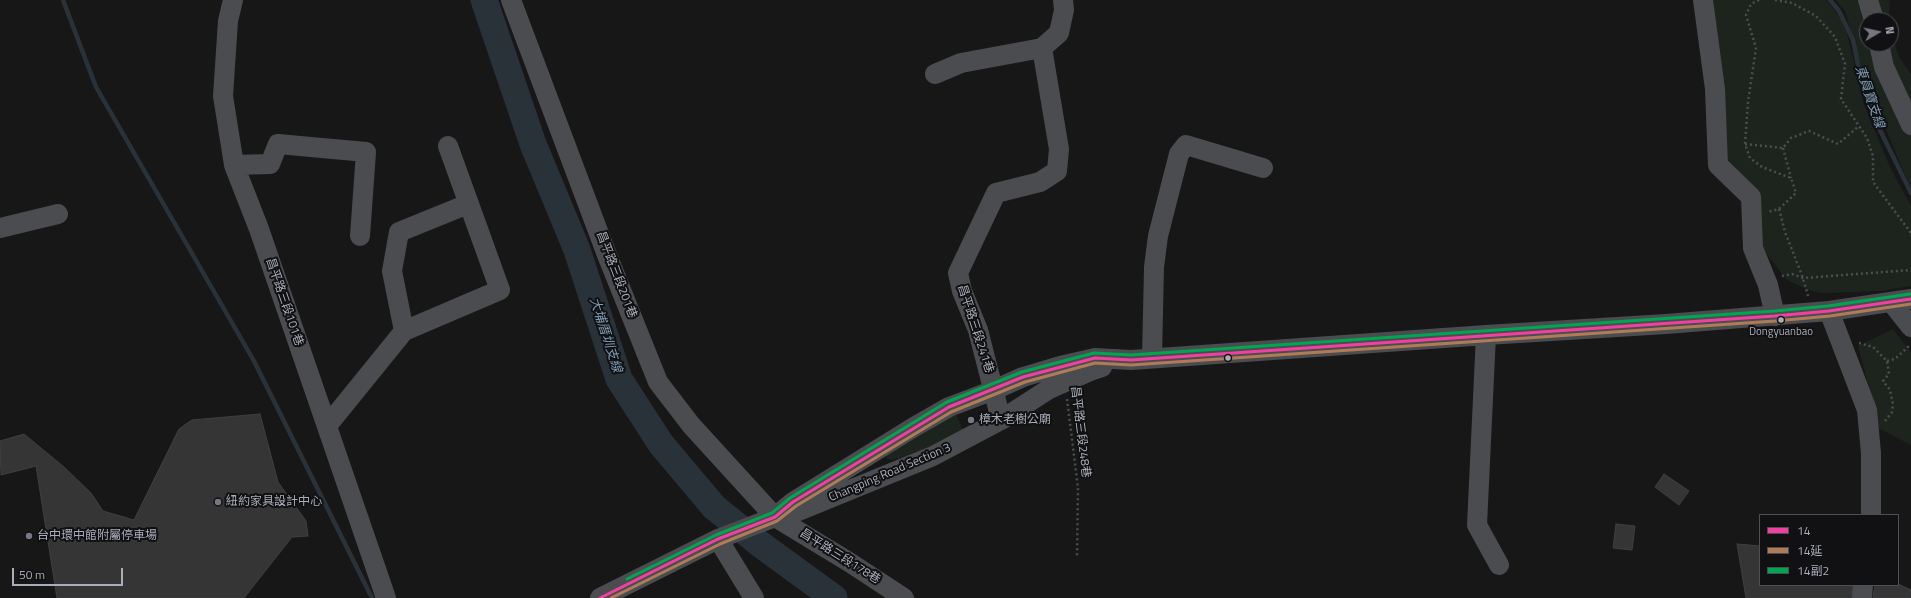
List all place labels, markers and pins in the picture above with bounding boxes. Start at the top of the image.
marker: Dongyuanbao [1776,315,1786,325]
place label: Dongyuanbao [1749,325,1813,339]
unlabelled marker [1223,353,1233,363]
place label: 樟木老樹公廟 [979,413,1051,427]
marker: 樟木老樹公廟 [966,415,976,425]
place label: 紐約家具設計中心 [226,495,322,509]
marker: 紐約家具設計中心 [213,497,223,507]
place label: 台中環中館附屬停車場 [37,529,157,543]
marker: 台中環中館附屬停車場 [24,531,34,541]

